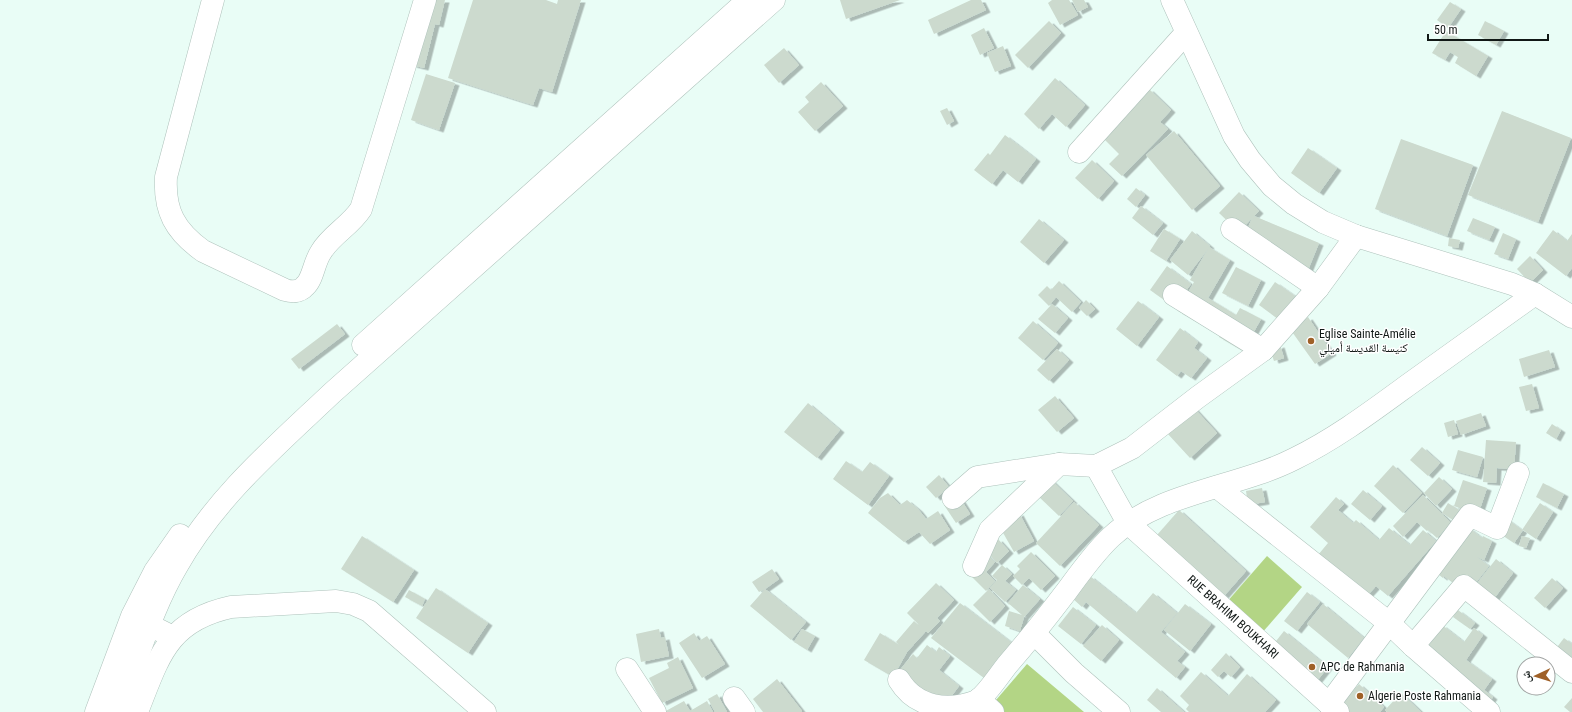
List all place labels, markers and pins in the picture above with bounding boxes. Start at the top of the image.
place label: Eglise Sainte-Amélie كنيسة القديسة أميلي [1319,327,1416,358]
marker: Eglise Sainte-Amélie كنيسة القديسة أميلي [1306,336,1316,346]
place label: APC de Rahmania [1320,660,1405,674]
marker: APC de Rahmania [1307,662,1317,672]
place label: Algerie Poste Rahmania [1368,689,1481,703]
marker: Algerie Poste Rahmania [1355,691,1365,701]

